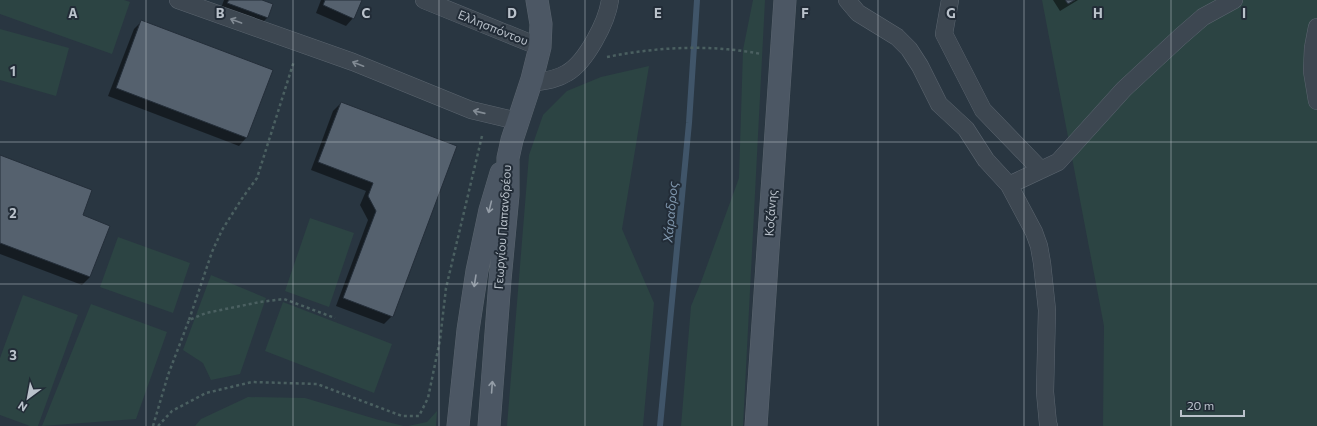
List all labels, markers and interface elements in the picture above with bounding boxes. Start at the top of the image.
text: A [68,5,78,21]
text: B [216,5,225,21]
text: C [362,5,371,21]
text: D [507,5,517,21]
text: E [654,5,662,21]
text: F [801,5,809,21]
text: G [946,5,956,21]
text: H [1093,5,1103,21]
text: I [1242,5,1246,21]
street label: Ελλησπόντου [456,7,531,48]
one-way arrow [230,16,242,24]
one-way arrow [353,60,365,68]
text: 1 [10,63,16,79]
one-way arrow [473,108,486,116]
street label: Γεωργίου Παπανδρέου [491,164,513,290]
water label: Χάραδρος [659,180,681,244]
street label: Κοζάνης [761,189,779,237]
one-way arrow [486,201,494,214]
text: 2 [9,205,17,221]
one-way arrow [471,274,479,287]
text: 3 [9,347,17,363]
north arrow [8,378,48,418]
one-way arrow [489,381,496,394]
scale bar [1181,392,1244,418]
text: 20 m [1187,398,1214,412]
text: N [15,399,29,415]

